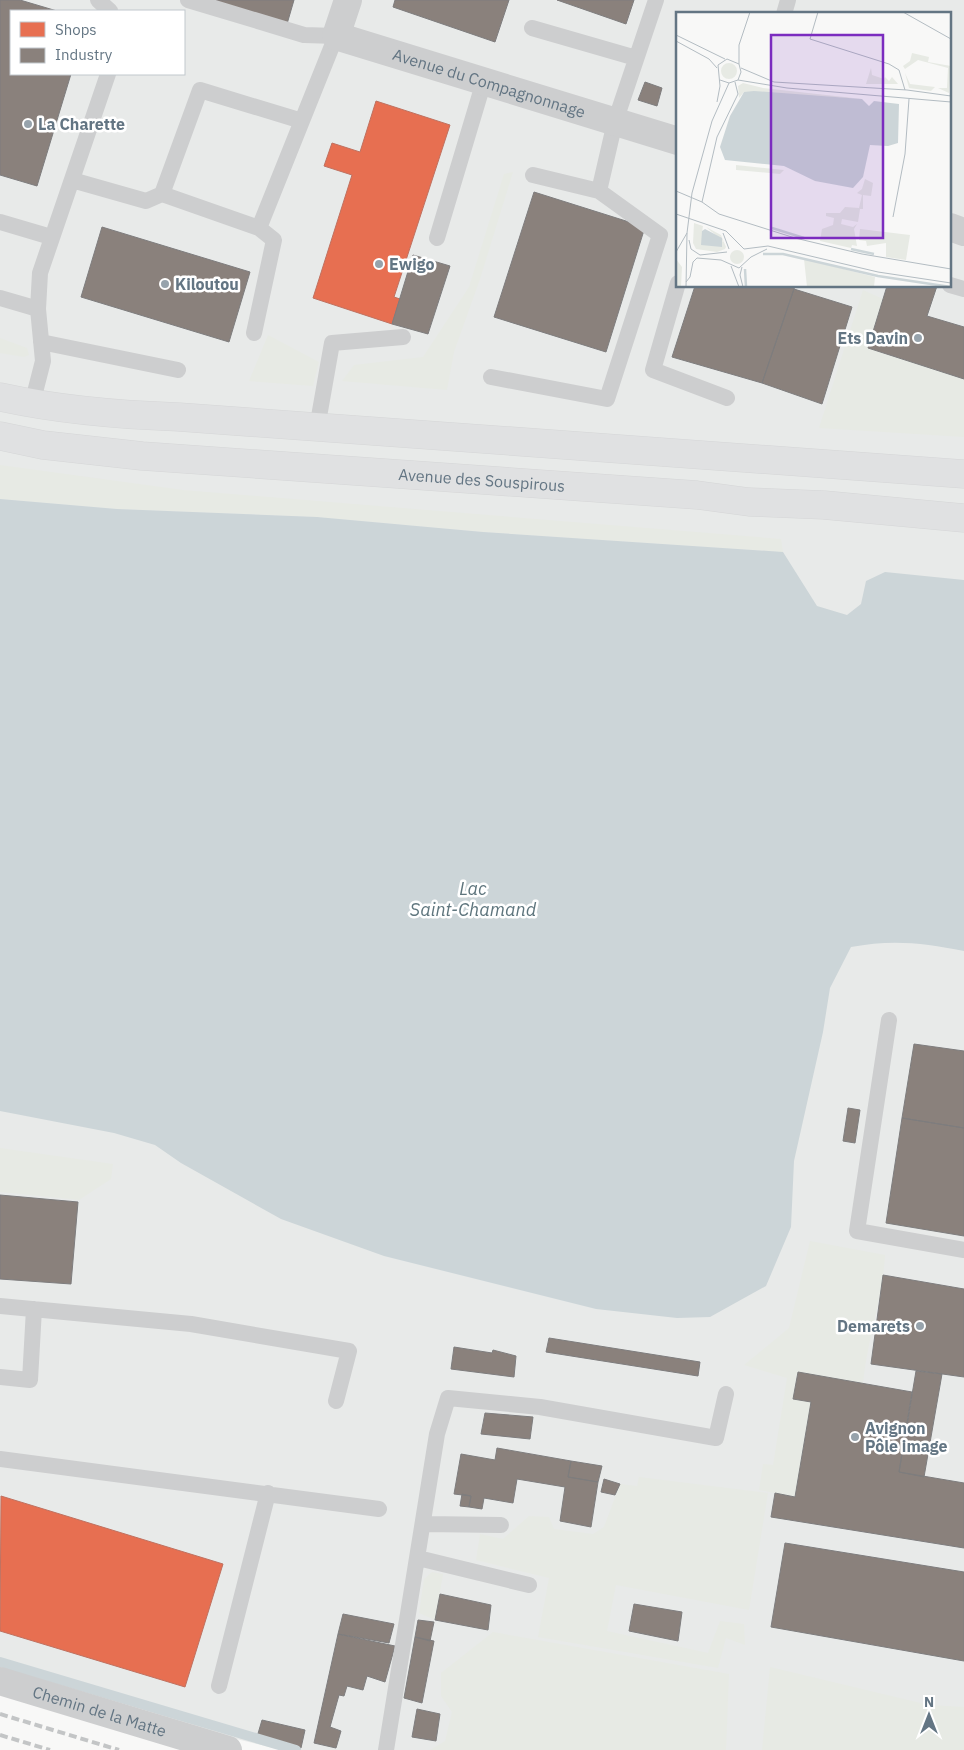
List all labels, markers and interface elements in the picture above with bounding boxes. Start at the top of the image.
legend [10,10,185,75]
inset map [676,12,952,288]
text: Shops [55,20,97,39]
street label: Avenue du Compagnonnage [390,44,588,122]
text: Industry [55,45,113,64]
place label: La Charette [38,114,125,134]
marker: La Charette [22,118,34,130]
place label: Ewigo [389,254,435,274]
marker: Ewigo [373,258,385,270]
place label: Kiloutou [175,274,239,294]
marker: Kiloutou [159,278,171,290]
place label: Ets Davin [838,328,908,348]
marker: Ets Davin [912,332,924,344]
street label: Avenue des Souspirous [398,464,566,496]
water label: Lac Saint-Chamand [410,877,537,921]
place label: Demarets [837,1316,910,1336]
marker: Demarets [914,1320,926,1332]
place label: Avignon Pôle image [865,1418,948,1456]
marker: Avignon Pôle image [849,1431,861,1443]
street label: Chemin de la Matte [30,1681,169,1741]
north arrow [904,1690,954,1740]
text: N [924,1693,934,1711]

